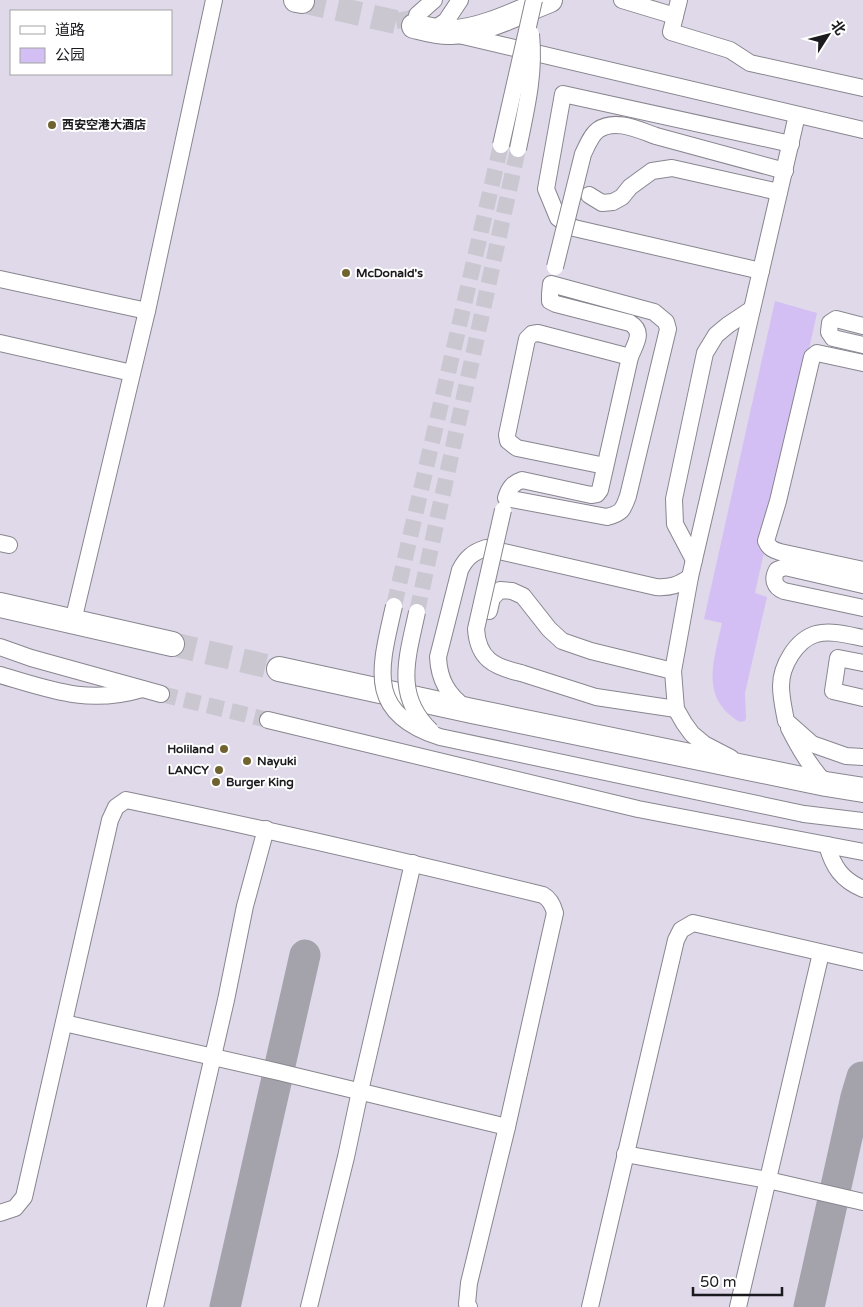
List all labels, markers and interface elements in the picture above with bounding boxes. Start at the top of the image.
legend [10,10,172,75]
north arrow [803,10,853,60]
text: 北 [827,17,849,38]
text: 道路 [55,21,85,39]
text: 公园 [55,46,85,64]
place label: 西安空港大酒店 [62,118,146,132]
marker: 西安空港大酒店 [46,119,58,131]
place label: McDonald's [356,266,423,280]
marker: McDonald's [340,267,352,279]
place label: Holiland [167,742,214,756]
marker: Holiland [218,743,230,755]
place label: Nayuki [257,754,297,769]
marker: Nayuki [241,755,253,767]
place label: LANCY [168,763,209,777]
marker: LANCY [213,764,225,776]
place label: Burger King [226,775,294,790]
marker: Burger King [210,776,222,788]
scale bar [693,1264,782,1296]
text: 50 m [700,1273,737,1291]

